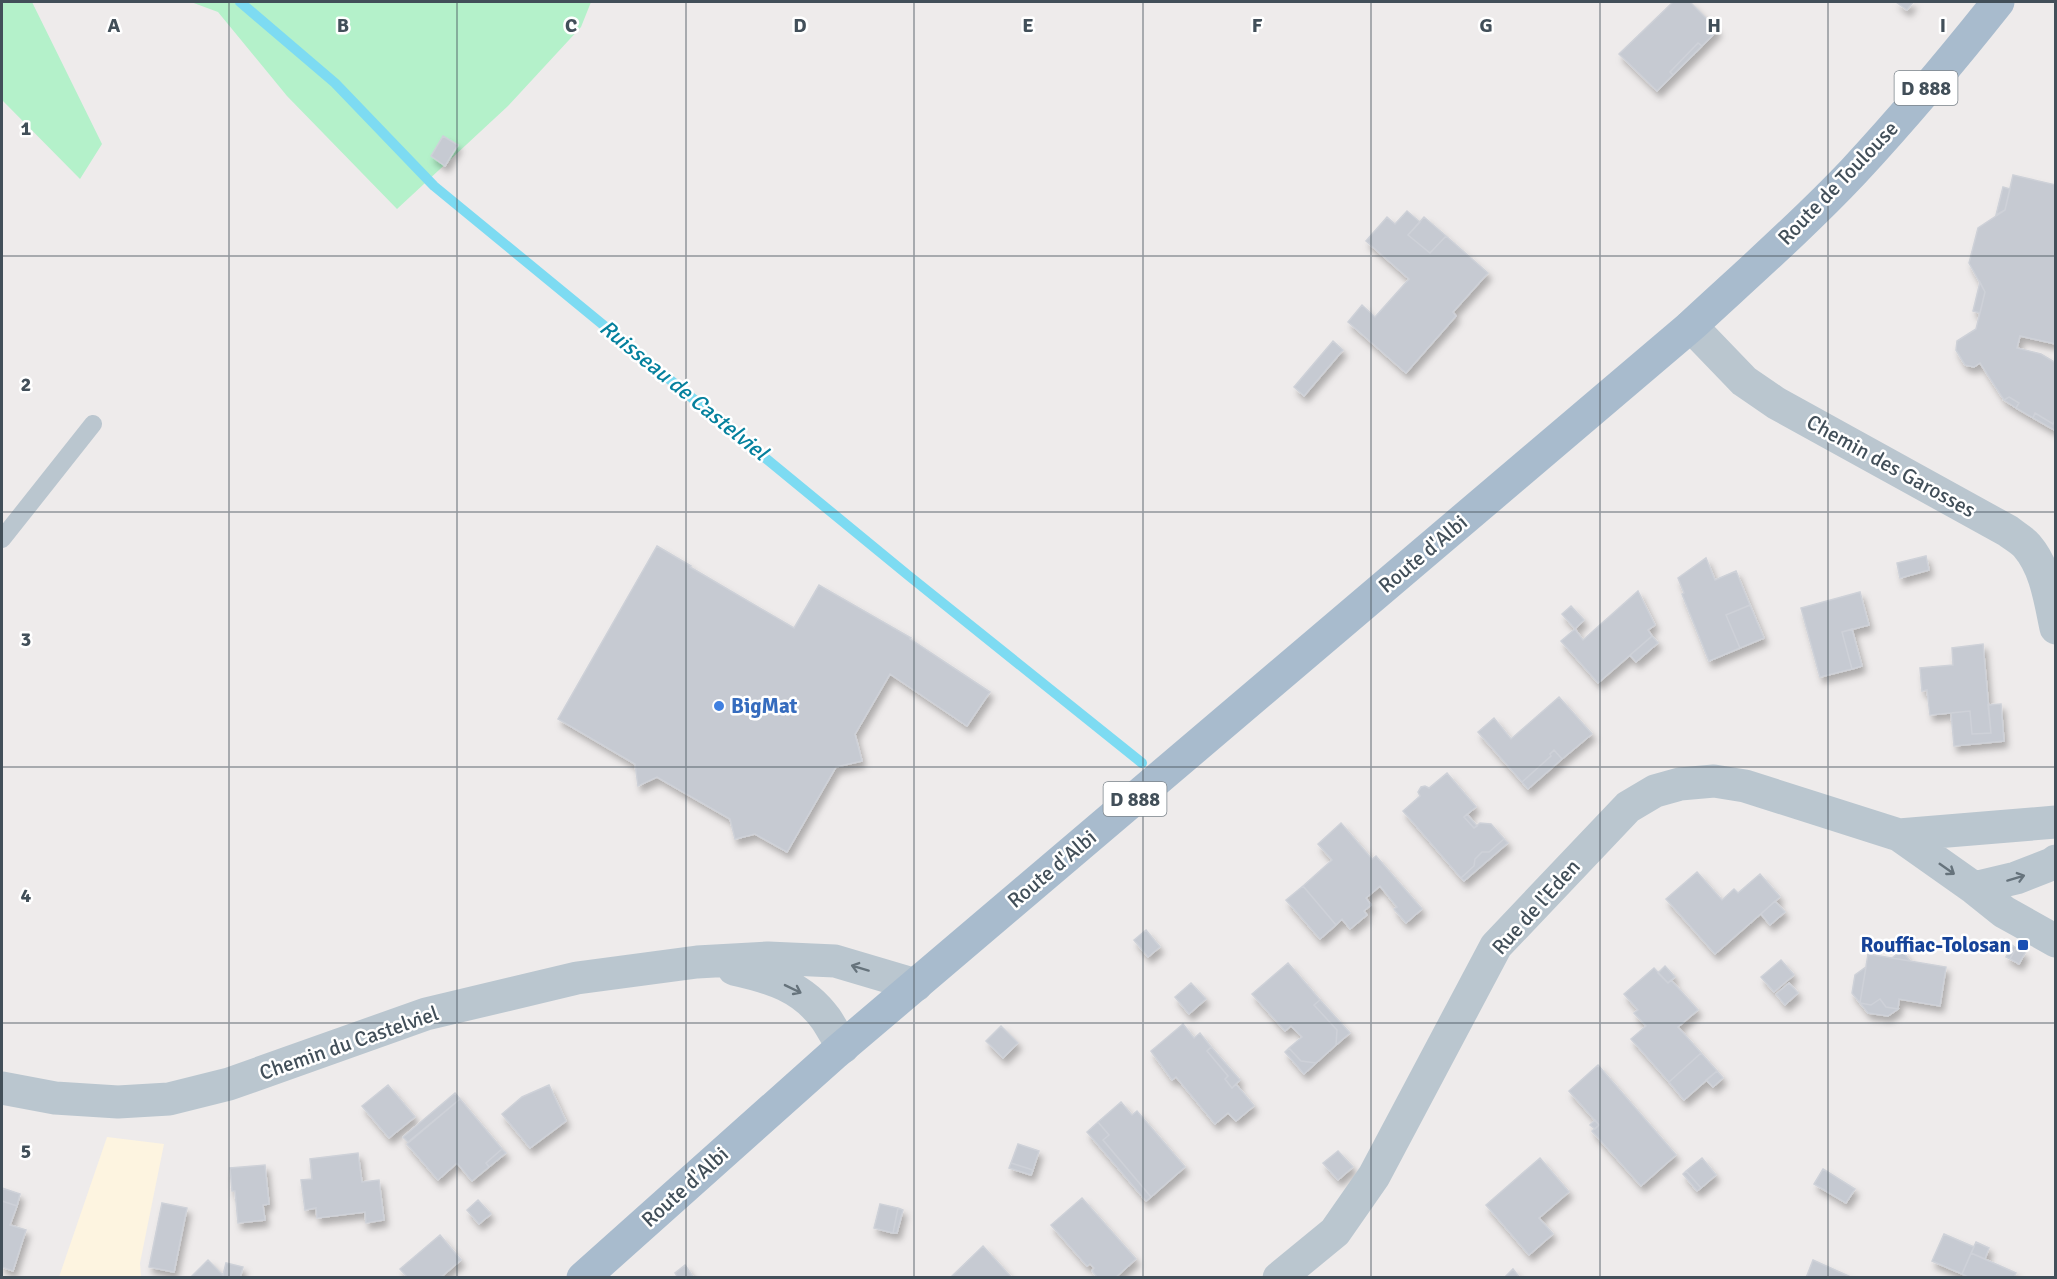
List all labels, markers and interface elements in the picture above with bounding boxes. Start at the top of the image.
text: A [108,13,121,38]
text: B [337,13,349,38]
text: C [565,13,577,38]
text: D [793,13,807,38]
text: E [1022,13,1034,38]
text: F [1252,13,1263,38]
text: G [1479,13,1493,38]
text: H [1707,13,1721,38]
text: I [1940,13,1946,38]
road number: D 888 [1894,71,1958,105]
text: 1 [21,116,32,141]
street label: Route de Toulouse [1772,116,1904,250]
water label: Ruisseau de Castelviel [595,314,775,467]
text: 2 [21,372,31,397]
street label: Chemin des Garosses [1802,409,1980,523]
street label: Route d'Albi [1373,509,1473,599]
text: 3 [21,627,31,652]
place label: BigMat [731,693,798,719]
marker: BigMat [712,699,726,713]
road number: D 888 [1104,782,1166,816]
street label: Route d'Albi [1002,824,1102,914]
street label: Rue de l'Eden [1486,854,1586,960]
one-way arrow [1938,863,1955,875]
one-way arrow [2006,871,2025,882]
text: 4 [21,883,32,908]
place label: Rouffiac-Tolosan [1860,932,2011,958]
marker: Rouffiac-Tolosan [2016,938,2030,952]
one-way arrow [851,962,870,973]
one-way arrow [784,983,802,995]
street label: Chemin du Castelviel [256,1000,442,1086]
text: 5 [21,1139,31,1164]
street label: Route d'Albi [636,1141,734,1233]

